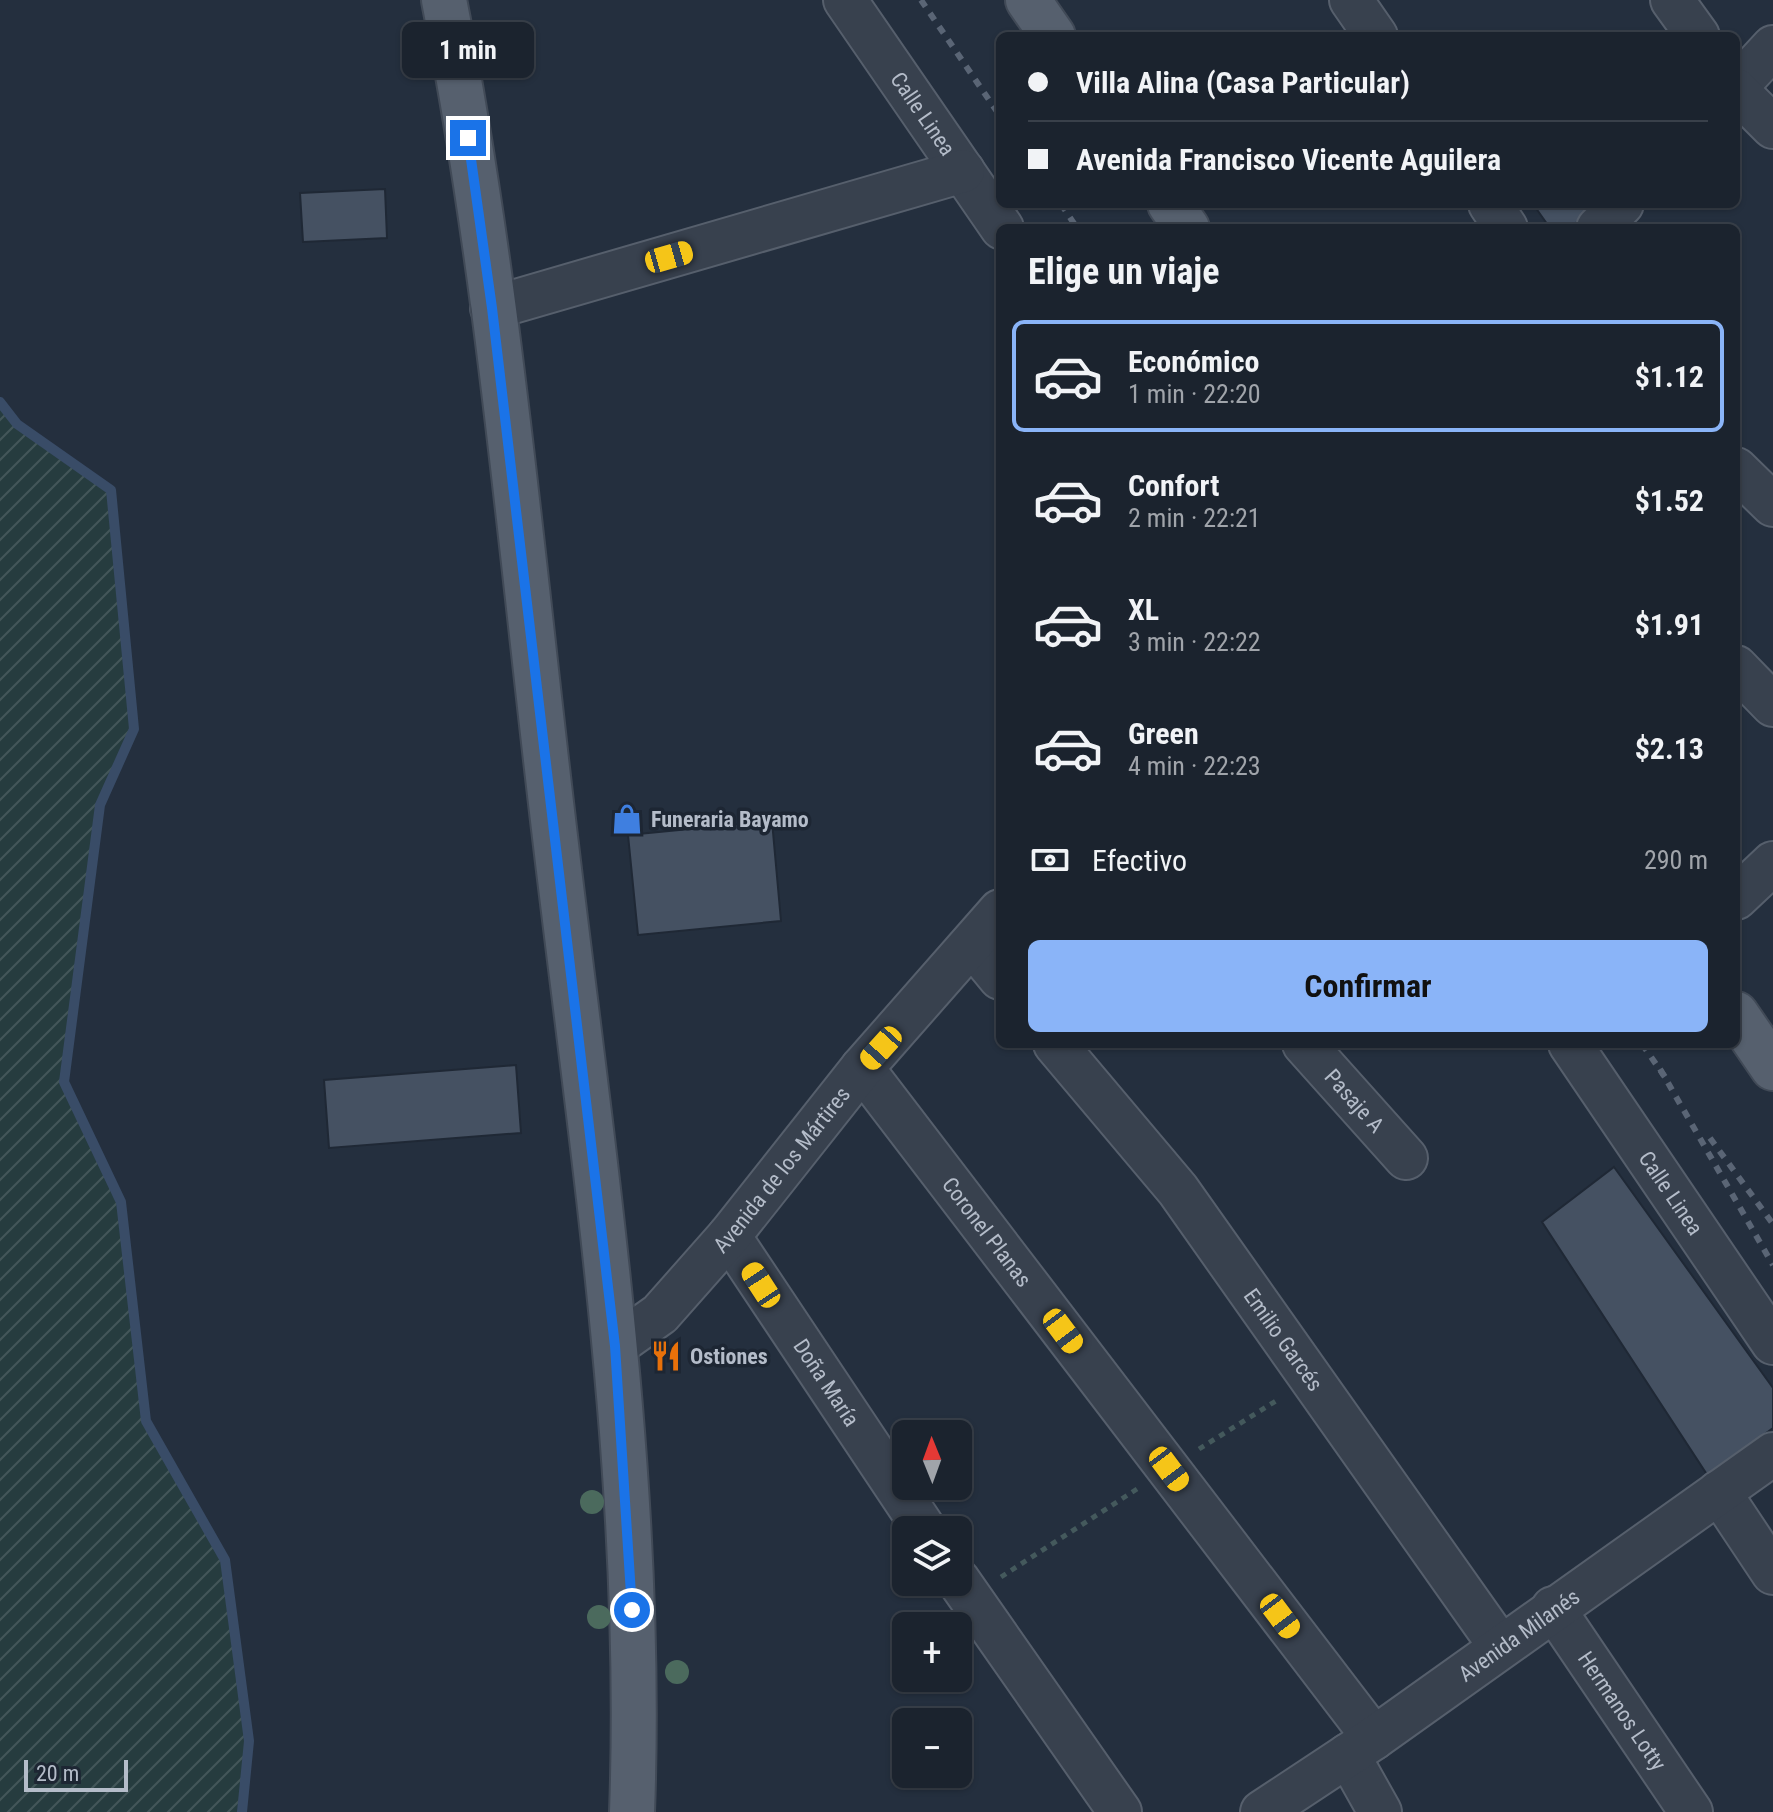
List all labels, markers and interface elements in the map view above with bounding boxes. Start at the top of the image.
callout: 1 min [402,22,534,78]
text: 1 min [439,35,497,65]
text: Villa Alina (Casa Particular) [1076,65,1410,100]
street label: Calle Linea [886,67,961,160]
route end [450,120,486,156]
text: Avenida Francisco Vicente Aguilera [1076,142,1501,177]
car [643,239,695,275]
text: Elige un viaje [1028,251,1219,293]
icon: car [1032,340,1104,412]
text: Económico [1128,344,1259,379]
text: $1.12 [1635,359,1704,394]
text: 1 min · 22:20 [1128,379,1261,409]
icon: car [1032,464,1104,536]
text: Confort [1128,468,1219,503]
text: $1.52 [1635,483,1704,518]
text: 2 min · 22:21 [1128,503,1261,533]
icon: car [1032,588,1104,660]
text: XL [1128,592,1159,627]
text: $1.91 [1635,607,1704,642]
text: 3 min · 22:22 [1128,627,1261,657]
icon: car [1032,712,1104,784]
text: Green [1128,716,1199,751]
text: $2.13 [1635,731,1704,766]
text: 4 min · 22:23 [1128,751,1261,781]
shop icon: Funeraria Bayamo [610,802,644,836]
place label: Funeraria Bayamo [651,807,809,832]
icon: cash [1028,838,1072,882]
text: Efectivo [1092,843,1187,878]
text: 290 m [1644,845,1708,875]
button: Confirmar [1028,940,1708,1032]
car [856,1022,906,1074]
street label: Pasaje A [1320,1064,1390,1138]
street label: Avenida de los Mártires [708,1082,855,1257]
street label: Calle Linea [1634,1146,1708,1239]
street label: Coronel Planas [937,1172,1037,1291]
car [738,1258,784,1312]
street label: Emilio Garcés [1239,1284,1328,1396]
car [1039,1305,1087,1357]
street label: Doña María [789,1334,865,1431]
restaurant icon: Ostiones [649,1339,683,1373]
place label: Ostiones [690,1344,768,1369]
north arrow [892,1420,972,1500]
map controls [892,1420,972,1788]
car [1145,1443,1193,1495]
button: layers [892,1516,972,1596]
street label: Avenida Milanés [1454,1583,1584,1686]
car [1256,1590,1304,1642]
route start [614,1592,650,1628]
button: + [892,1612,972,1692]
street label: Hermanos Lotty [1573,1646,1672,1775]
button: − [892,1708,972,1788]
scale bar [24,1756,128,1792]
text: 20 m [36,1761,79,1786]

